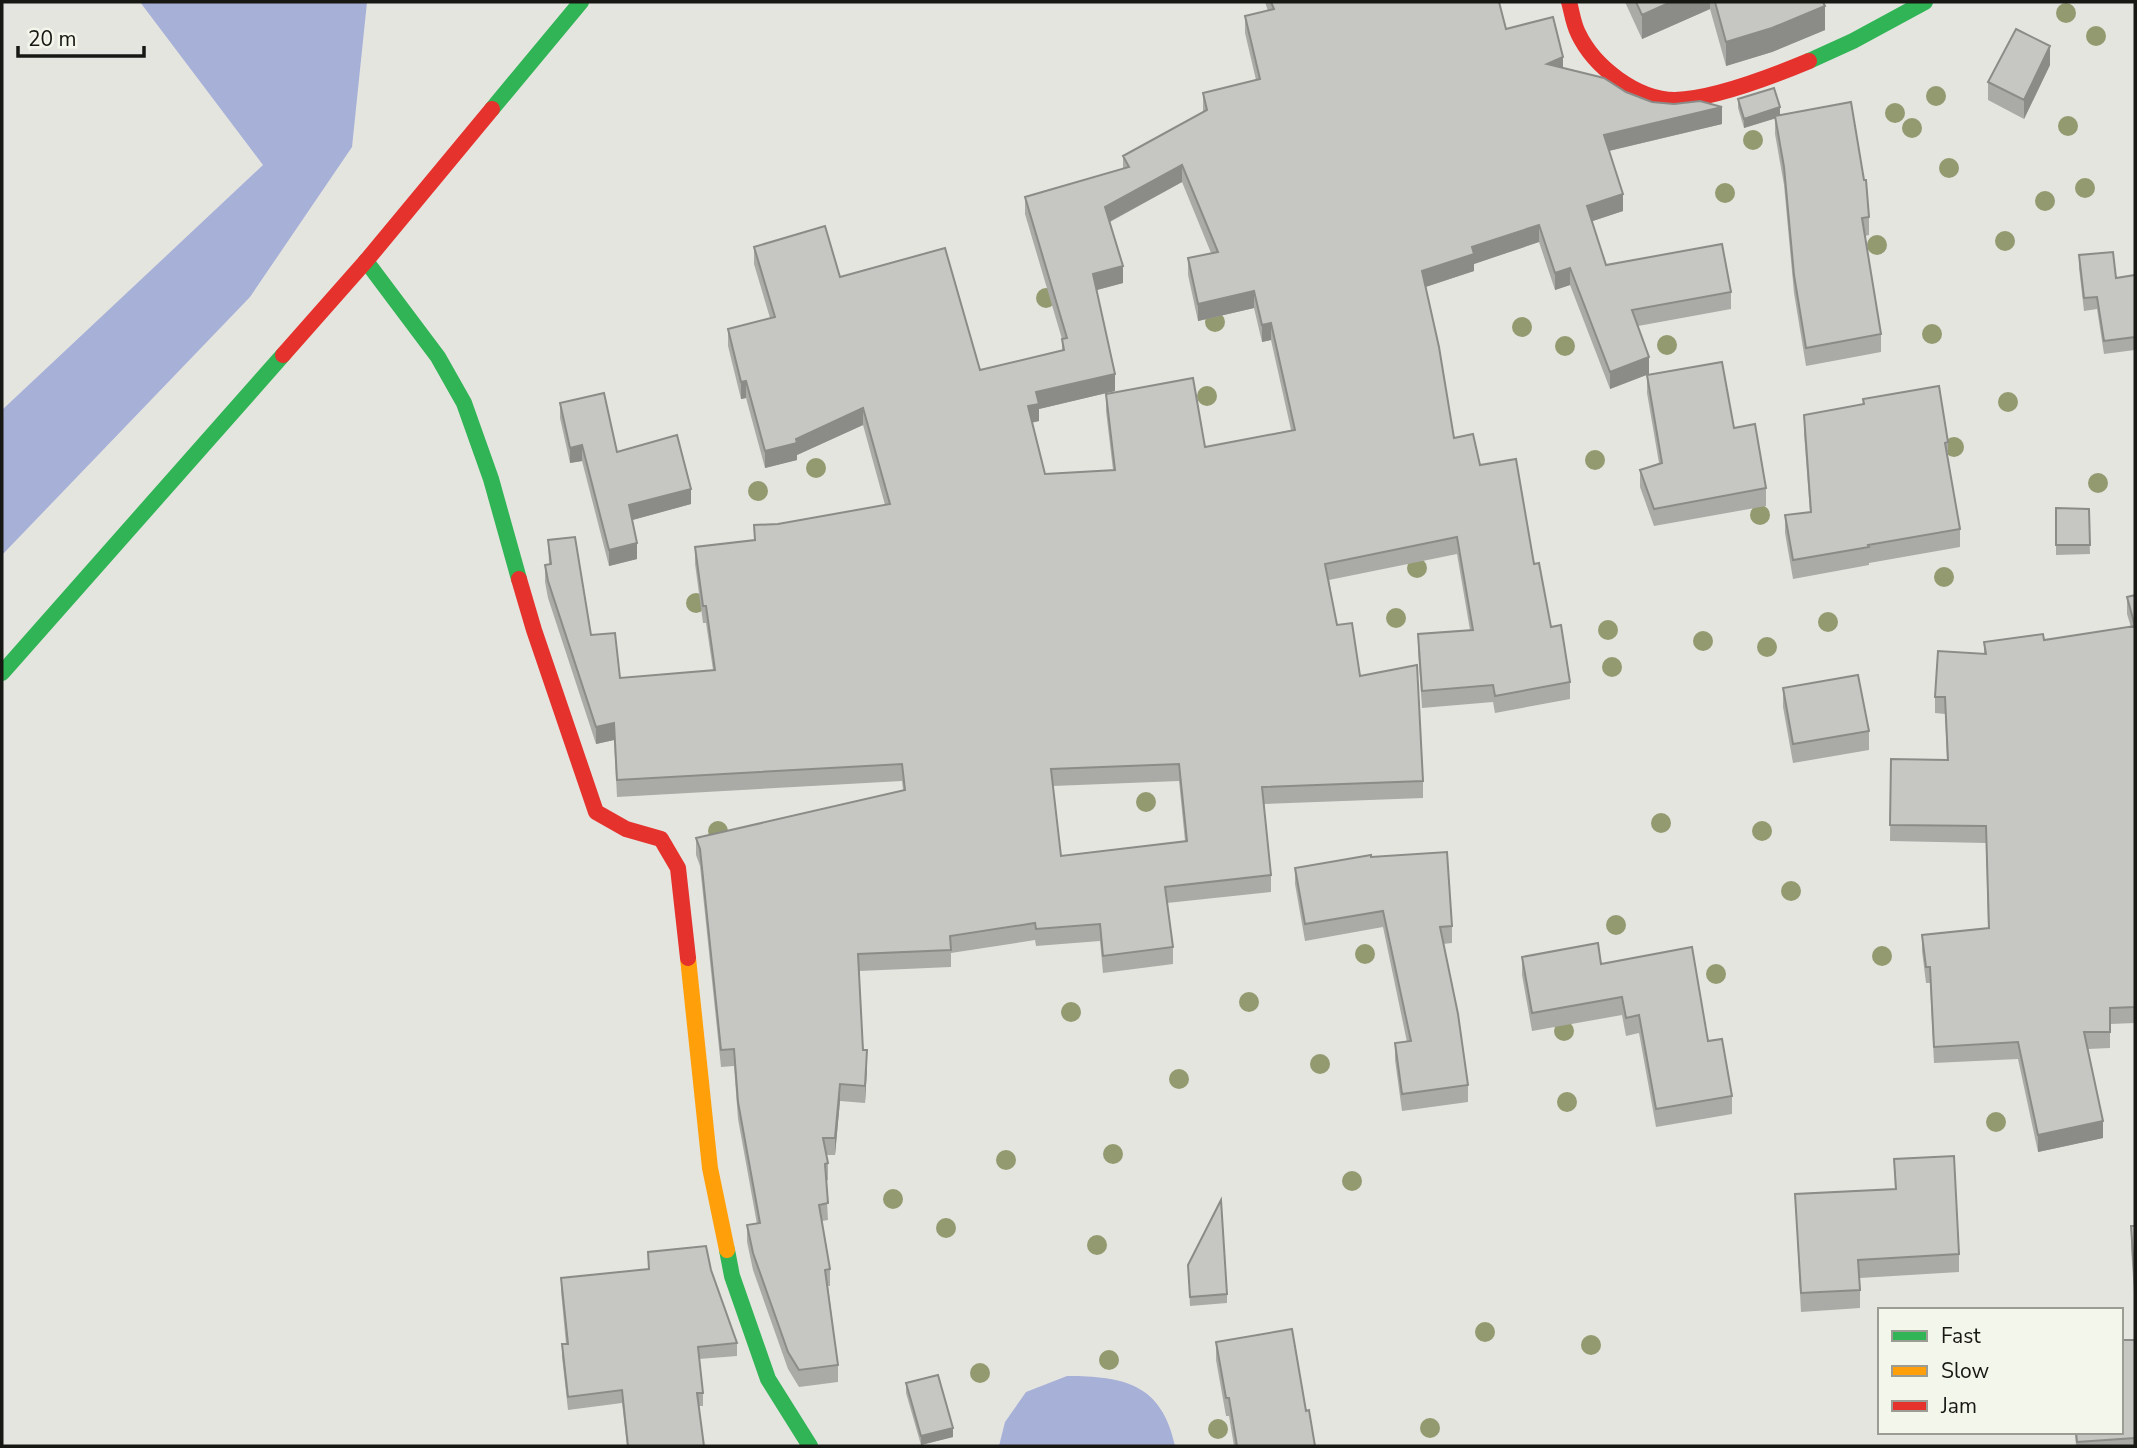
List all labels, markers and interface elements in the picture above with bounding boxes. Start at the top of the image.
scale bar [18,14,144,58]
text: 20 m [28,25,77,53]
legend [1878,1308,2123,1434]
text: Fast [1941,1322,1981,1350]
text: Slow [1941,1357,1990,1385]
text: Jam [1940,1392,1977,1420]

